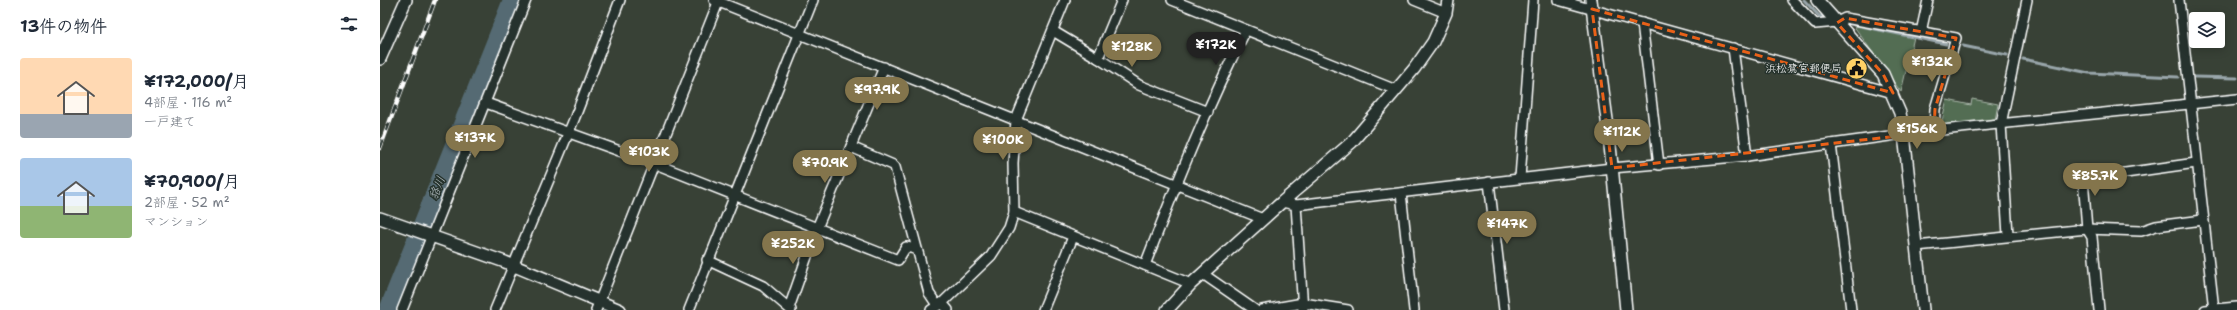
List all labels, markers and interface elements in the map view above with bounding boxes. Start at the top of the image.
map controls [2189,12,2225,48]
button: layers [2189,12,2225,48]
icon: filters [338,13,360,35]
text: 13件の物件 [20,15,107,37]
pin: ¥172K [1188,32,1244,66]
pin: ¥128K [1104,34,1160,68]
text: ¥172K [1196,36,1236,53]
text: ¥128K [1111,38,1153,55]
pin: ¥132K [1904,49,1960,83]
text: ¥132K [1911,53,1953,70]
public building icon: 浜松鷺宮郵便局 [1844,55,1870,81]
place label: 浜松鷺宮郵便局 [1765,61,1842,76]
text: ¥172,000/月 [144,70,249,92]
icon: home [52,74,100,122]
pin: ¥97.9K [844,77,910,111]
text: ¥97.9K [854,81,900,98]
text: 4部屋 · 116 m² [144,94,232,111]
text: 一戸建て [144,113,196,130]
pin: ¥156K [1889,116,1945,150]
pin: ¥112K [1594,119,1650,153]
text: ¥156K [1897,120,1937,137]
text: ¥112K [1603,123,1641,140]
pin: ¥137K [447,125,503,159]
pin: ¥100K [975,127,1031,161]
text: ¥137K [454,129,496,146]
text: ¥100K [982,131,1024,148]
pin: ¥103K [621,139,677,173]
text: ¥103K [628,143,670,160]
pin: ¥70.9K [792,150,858,184]
text: ¥70.9K [802,154,848,171]
pin: ¥85.7K [2062,163,2128,197]
text: ¥85.7K [2072,167,2118,184]
text: ¥70,900/月 [144,170,240,192]
icon: home [52,174,100,222]
water label: 貉川 [425,174,449,202]
text: 2部屋 · 52 m² [144,194,230,211]
pin: ¥147K [1479,211,1535,245]
text: マンション [144,213,208,230]
text: ¥147K [1487,215,1528,232]
pin: ¥252K [765,231,821,265]
text: ¥252K [771,235,815,252]

